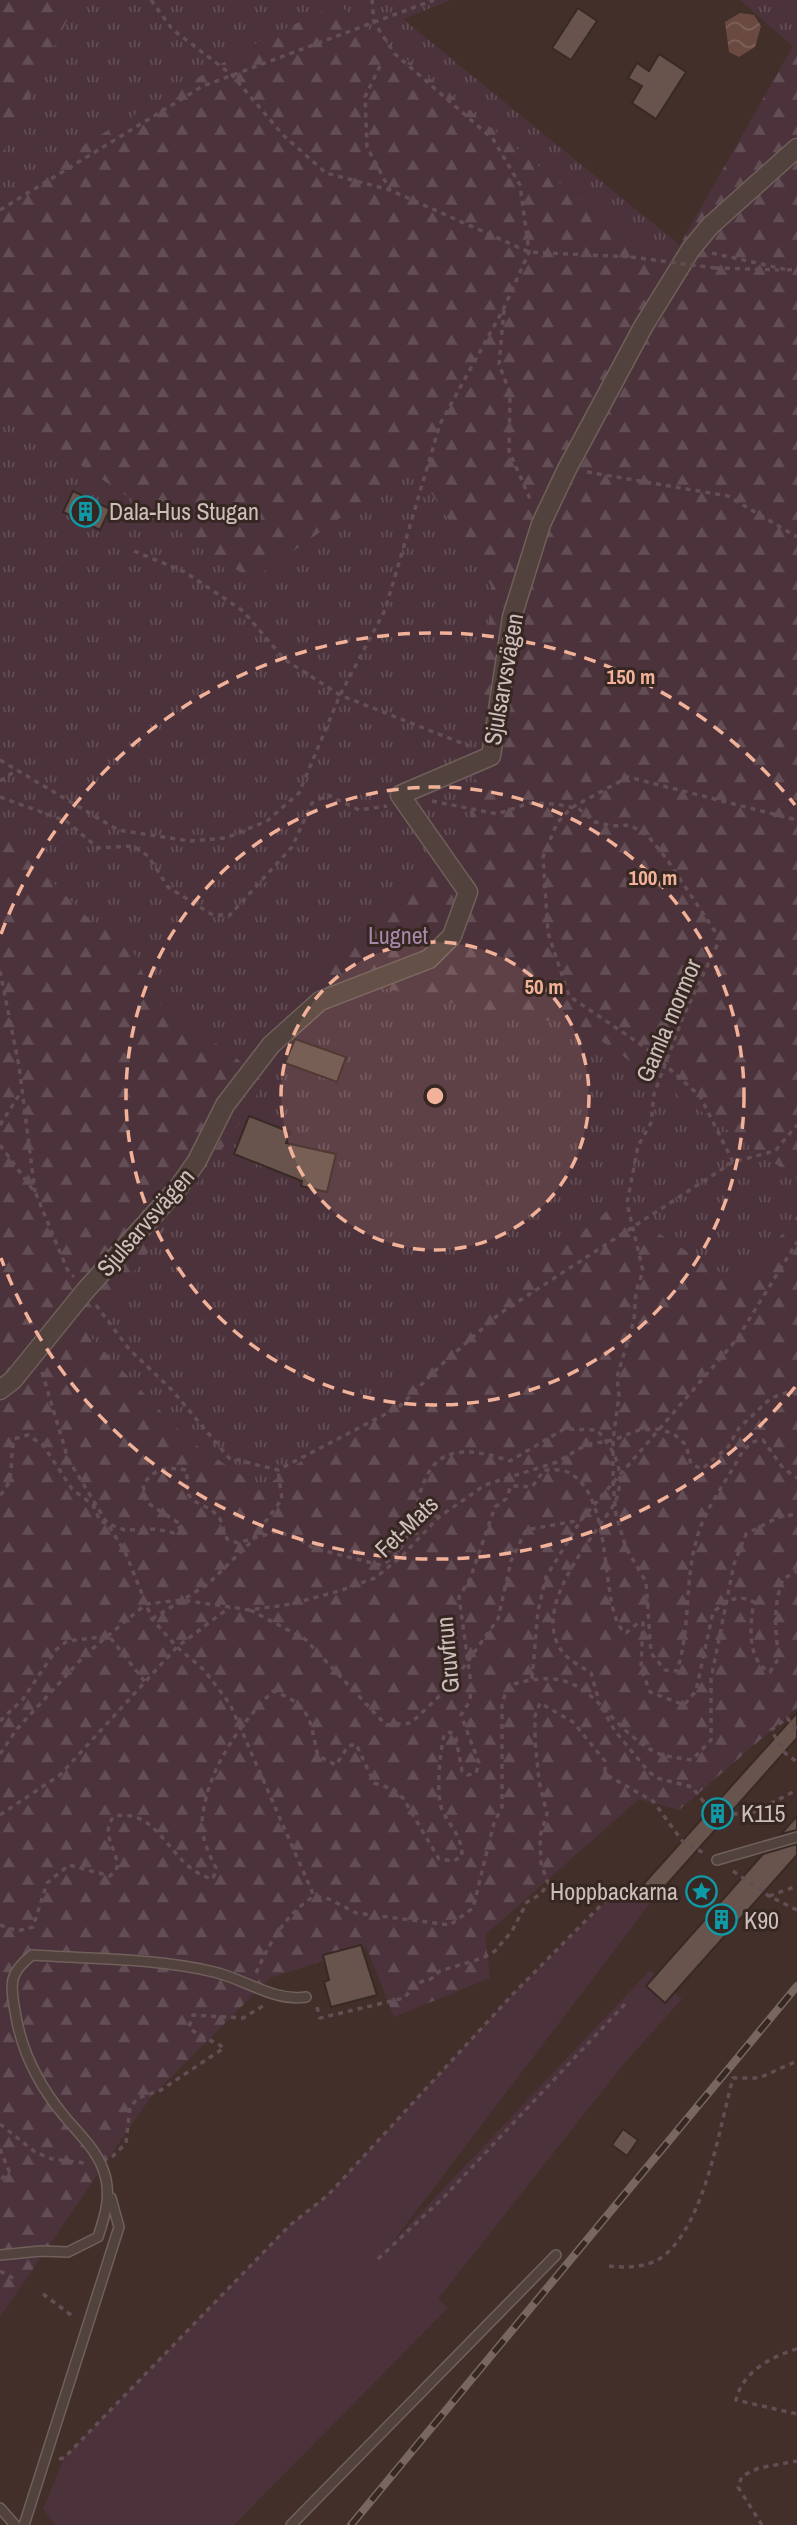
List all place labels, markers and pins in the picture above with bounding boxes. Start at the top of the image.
building icon: Dala-Hus Stugan [69,494,103,528]
place label: Dala-Hus Stugan [109,495,259,527]
centre of rings [423,1084,447,1108]
building icon: K115 [701,1796,735,1830]
place label: K115 [741,1797,786,1829]
place icon: Hoppbackarna [684,1874,718,1908]
place label: Hoppbackarna [550,1875,678,1907]
building icon: K90 [704,1903,738,1937]
place label: K90 [744,1904,779,1936]

